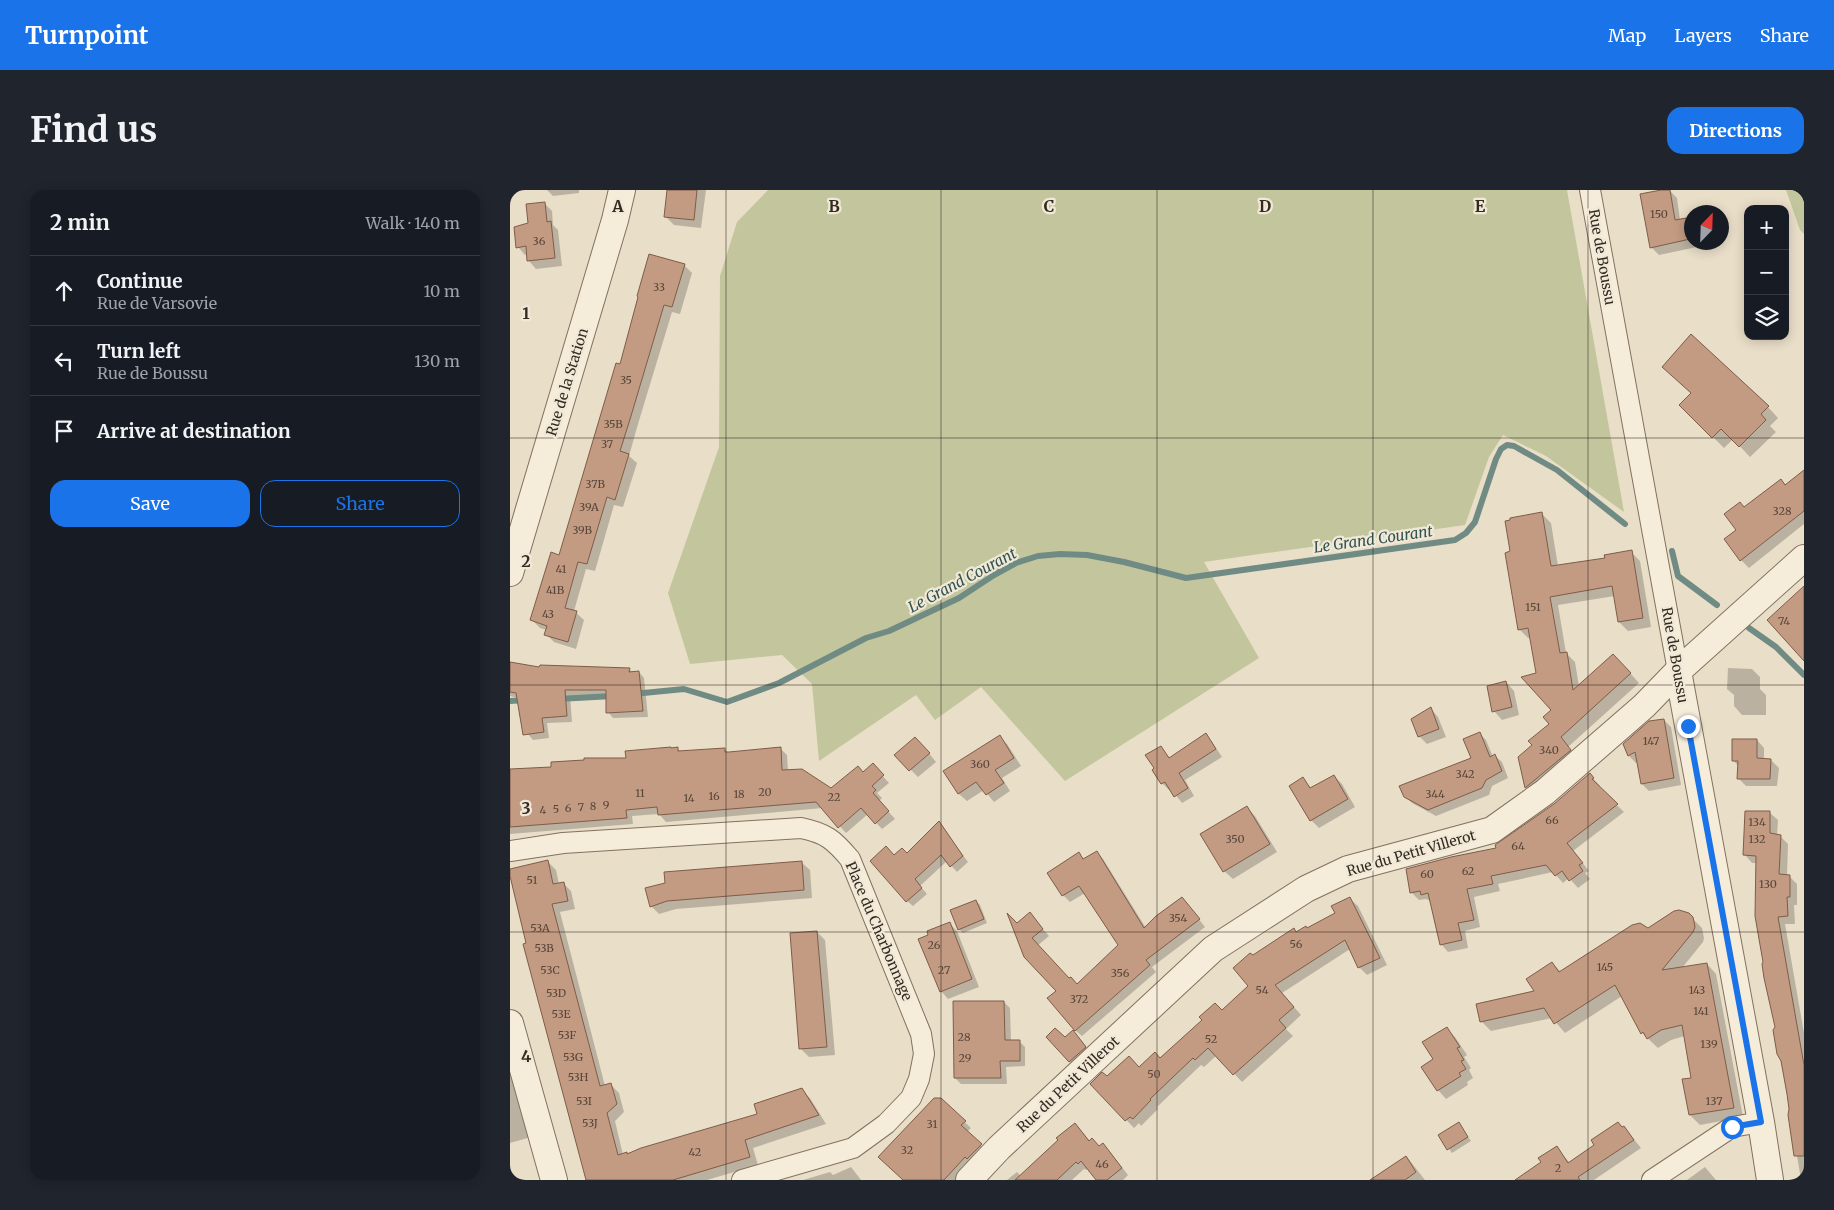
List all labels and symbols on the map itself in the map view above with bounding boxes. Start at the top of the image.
text: A [611,196,624,216]
text: B [828,196,840,216]
text: C [1044,196,1054,216]
text: D [1259,196,1271,216]
text: E [1475,196,1486,216]
north arrow [1684,205,1729,250]
house number: 150 [1650,207,1668,221]
street label: Rue de Boussu [1585,208,1619,307]
house number: 36 [533,234,546,248]
house number: 33 [653,280,665,294]
text: 1 [522,303,530,323]
street label: Rue de la Station [542,326,592,438]
house number: 35 [620,373,632,387]
house number: 35B [603,417,623,431]
house number: 37 [601,437,613,451]
house number: 37B [585,477,605,491]
house number: 39A [579,500,599,514]
house number: 328 [1773,504,1792,518]
water label: Le Grand Courant [1312,521,1435,557]
house number: 39B [572,523,592,537]
water label: Le Grand Courant [905,543,1020,617]
text: 2 [521,551,531,571]
house number: 41 [556,562,566,576]
house number: 41B [546,583,565,597]
house number: 151 [1525,600,1541,614]
street label: Rue de Boussu [1658,606,1692,705]
house number: 43 [542,607,554,621]
house number: 74 [1778,614,1790,628]
route end [1677,715,1700,738]
house number: 147 [1643,734,1659,748]
house number: 340 [1539,743,1559,757]
house number: 360 [970,757,990,771]
house number: 342 [1456,767,1474,781]
house number: 20 [758,785,772,799]
house number: 11 [635,786,645,800]
house number: 18 [733,787,745,801]
house number: 344 [1425,787,1445,801]
house number: 16 [708,789,720,803]
house number: 22 [828,790,840,804]
house number: 14 [683,791,695,805]
text: 3 [521,798,531,818]
house number: 9 [603,798,610,812]
house number: 8 [590,799,597,813]
house number: 7 [578,800,584,814]
house number: 6 [565,801,572,815]
house number: 5 [553,802,559,816]
house number: 4 [540,803,547,817]
house number: 66 [1545,813,1559,827]
house number: 134 [1748,815,1766,829]
street label: Rue du Petit Villerot [1344,826,1478,880]
house number: 350 [1225,832,1245,846]
house number: 132 [1748,832,1766,846]
house number: 64 [1511,839,1525,853]
street label: Place du Charbonnage [842,859,916,1003]
house number: 62 [1462,864,1474,878]
house number: 60 [1420,867,1434,881]
house number: 51 [527,873,537,887]
house number: 130 [1759,877,1777,891]
house number: 354 [1169,911,1188,925]
house number: 53A [530,921,550,935]
house number: 56 [1290,937,1303,951]
house number: 26 [928,938,941,952]
house number: 53B [534,941,554,955]
house number: 145 [1597,960,1613,974]
house number: 53C [540,963,560,977]
house number: 27 [938,963,950,977]
house number: 356 [1111,966,1130,980]
house number: 54 [1256,983,1269,997]
house number: 143 [1689,983,1705,997]
house number: 53D [546,986,566,1000]
house number: 372 [1070,992,1088,1006]
house number: 141 [1693,1004,1709,1018]
house number: 53E [552,1007,570,1021]
house number: 53F [558,1028,577,1042]
house number: 28 [958,1030,971,1044]
street label: Rue du Petit Villerot [1013,1032,1123,1136]
house number: 52 [1205,1032,1217,1046]
house number: 139 [1700,1037,1718,1051]
text: 4 [521,1046,531,1066]
house number: 53G [563,1050,583,1064]
house number: 29 [959,1051,972,1065]
house number: 50 [1147,1067,1161,1081]
house number: 53H [568,1070,588,1084]
house number: 53I [576,1094,592,1108]
house number: 137 [1706,1094,1722,1108]
house number: 53J [582,1116,598,1130]
route start [1721,1116,1744,1139]
house number: 31 [927,1117,937,1131]
house number: 32 [901,1143,913,1157]
house number: 42 [689,1145,701,1159]
house number: 46 [1095,1157,1109,1171]
house number: 2 [1555,1161,1561,1175]

